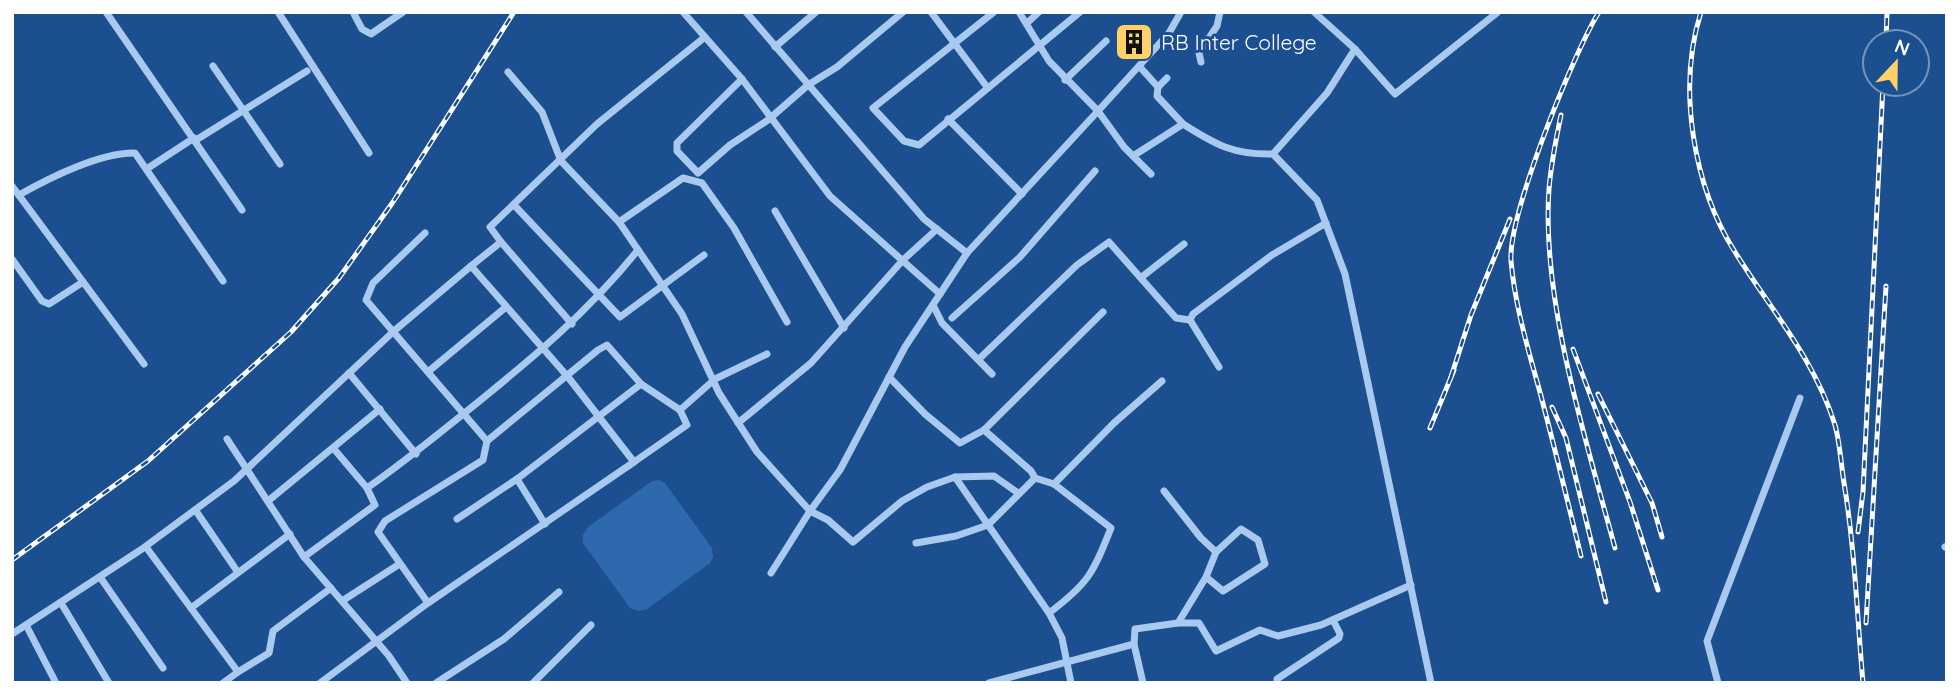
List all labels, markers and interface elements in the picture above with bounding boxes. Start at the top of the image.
building icon: RB Inter College [1113,21,1155,63]
north arrow [1861,28,1931,98]
place label: RB Inter College [1161,29,1317,55]
text: N [1891,33,1913,61]

